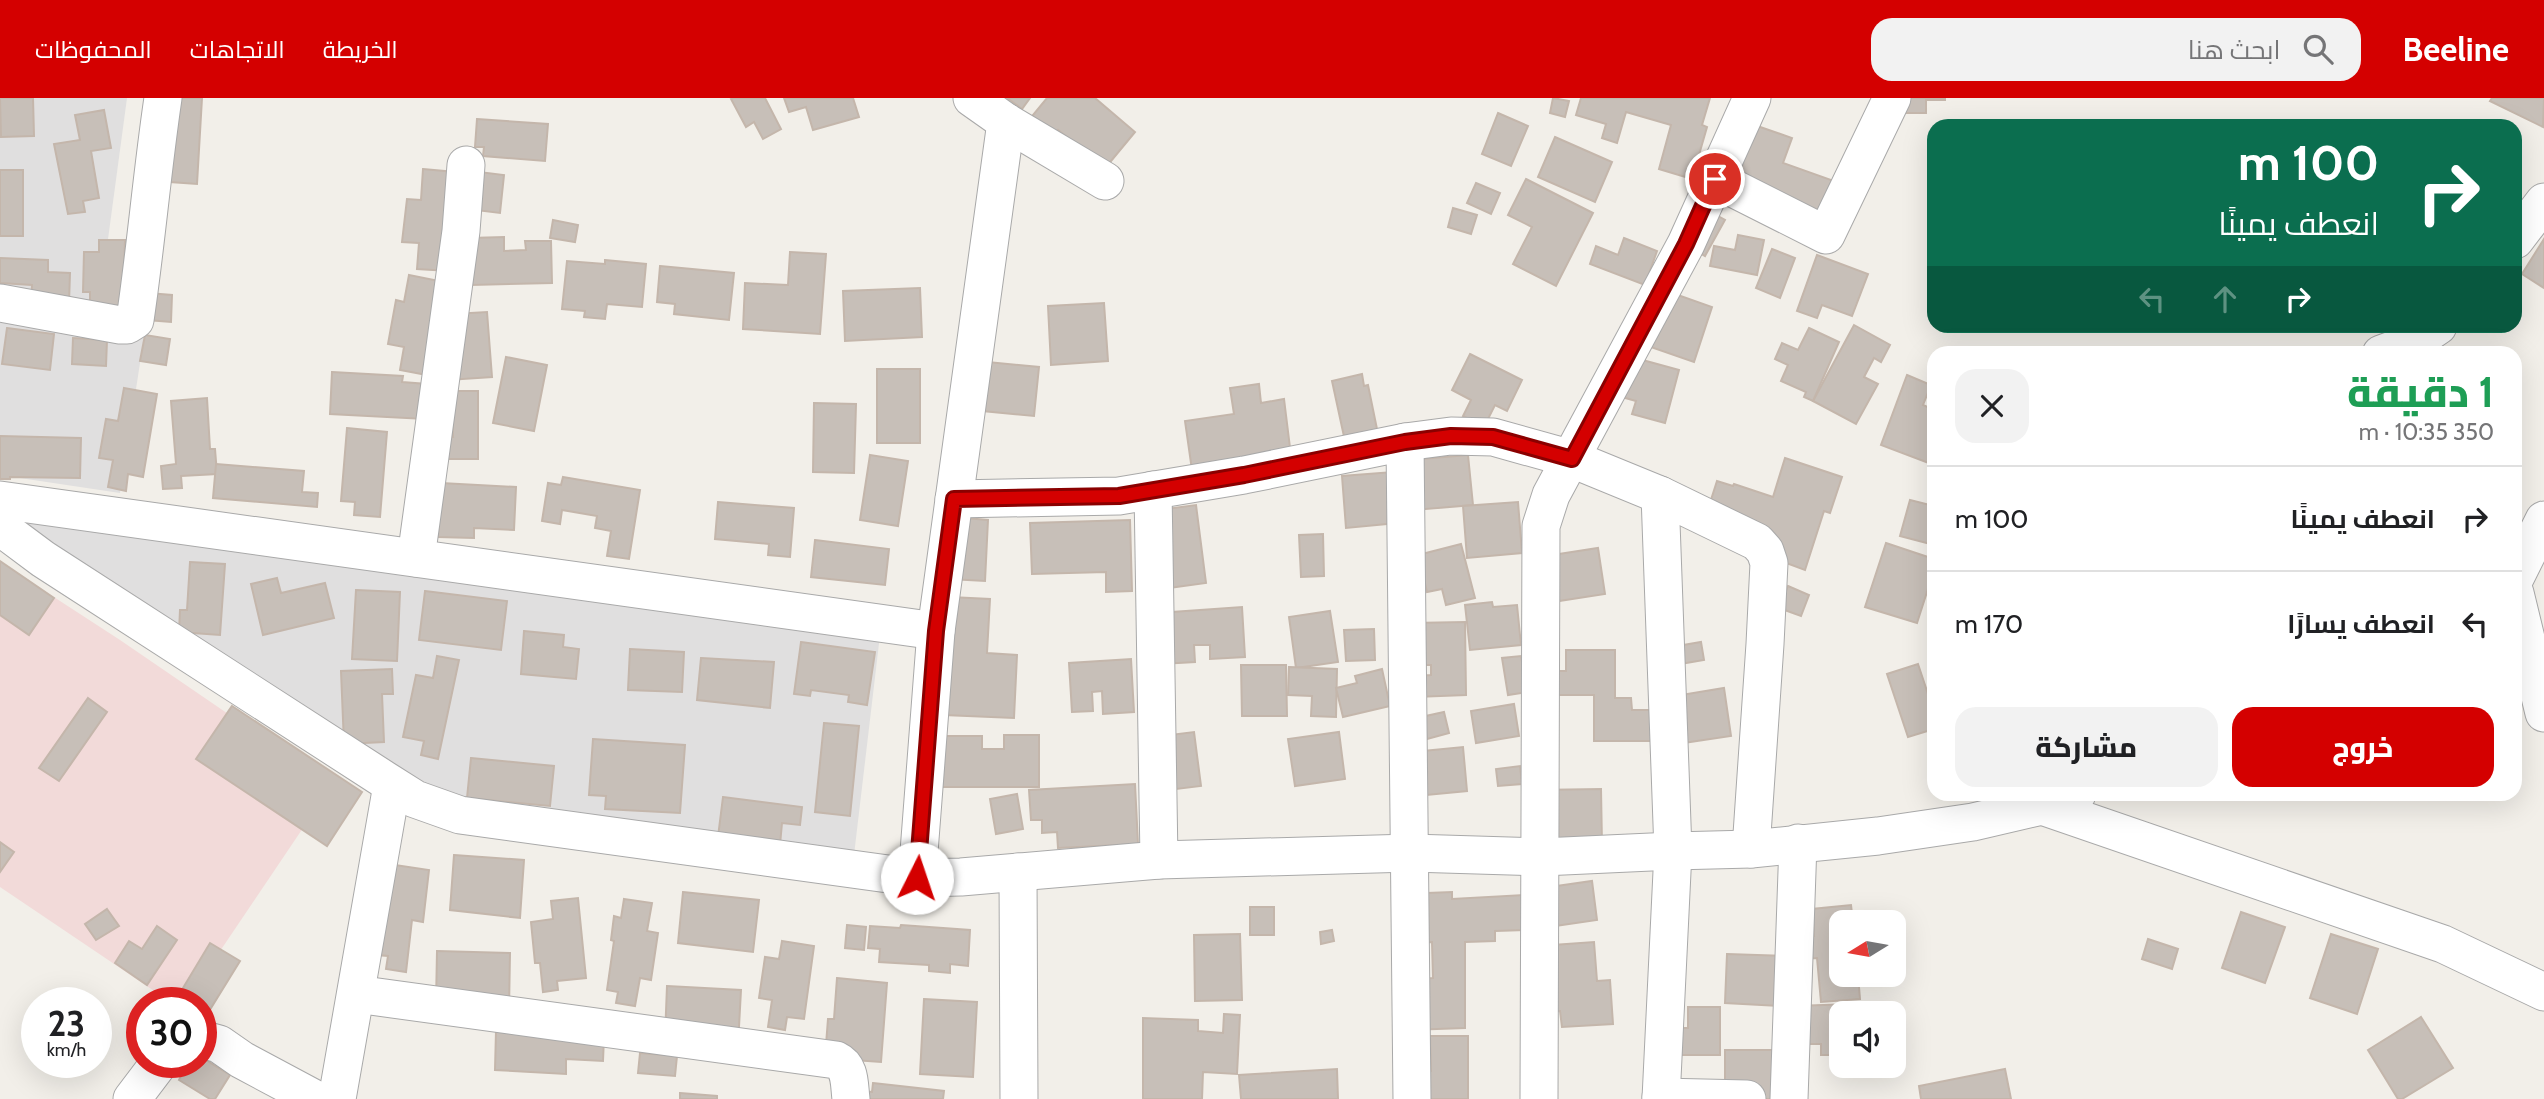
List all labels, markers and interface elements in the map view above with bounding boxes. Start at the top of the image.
search box [1871,18,2361,81]
text: Beeline [2403,29,2509,69]
icon: search [2299,30,2337,68]
text: ابحث هنا [2188,34,2281,66]
text: المحفوظات [35,35,152,64]
text: الاتجاهات [190,35,285,64]
text: الخريطة [323,35,398,64]
text: 100 m [2238,133,2379,192]
icon: right [2403,147,2494,238]
pin [1685,149,1745,209]
icon: arrive [1696,160,1734,198]
text: انعطف يمينًا [2218,204,2379,243]
icon: left [2133,280,2171,318]
icon: ahead [2206,280,2244,318]
icon: right [2279,280,2317,318]
text: 1 دقيقة [2347,366,2494,418]
button: close [1955,369,2029,443]
text: 350 m · 10:35 [2359,418,2494,446]
icon: right [2456,500,2494,538]
text: 100 m [1955,503,2028,535]
text: انعطف يمينًا [2291,503,2435,535]
icon: left [2456,605,2494,643]
text: 170 m [1955,608,2023,640]
text: انعطف يسارًا [2287,608,2435,640]
button: مشاركة [1955,707,2218,787]
button: خروج [2232,707,2494,787]
position arrow [880,841,954,915]
north arrow [1829,910,1906,987]
map controls [1829,910,1906,1078]
speed limit sign: 30 [126,987,217,1078]
button: sound [1829,1001,1906,1078]
text: 23 [48,1002,85,1045]
text: km/h [47,1039,86,1061]

